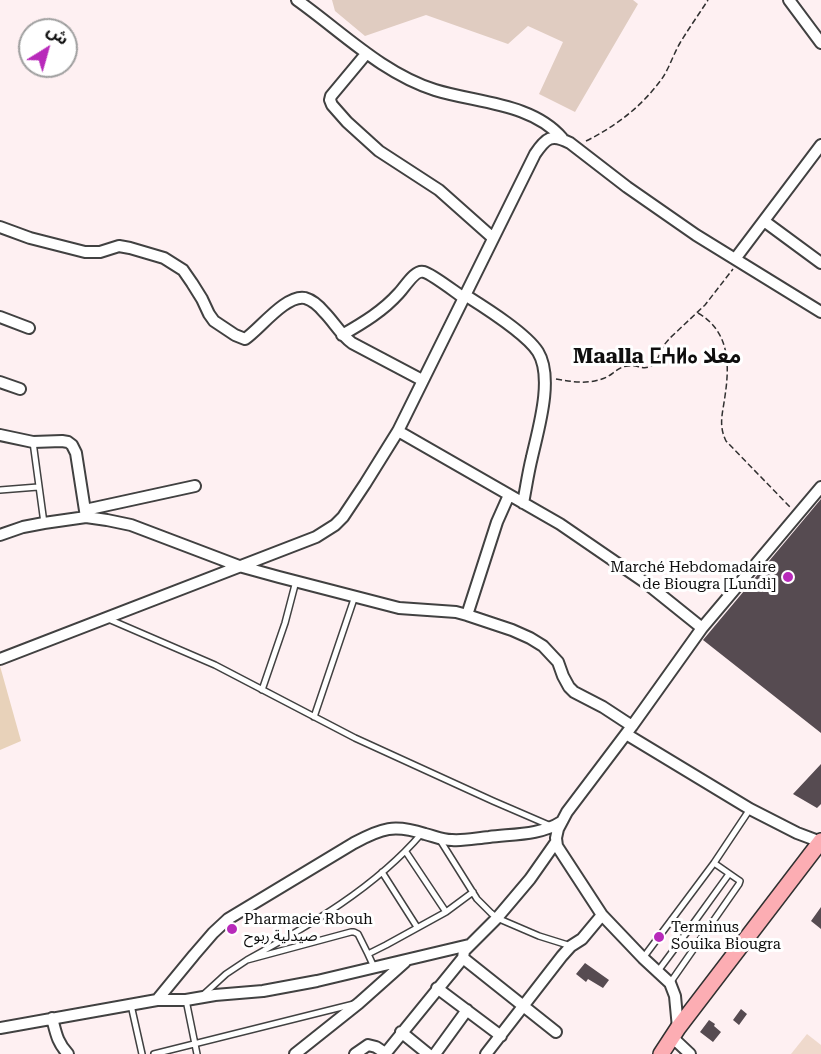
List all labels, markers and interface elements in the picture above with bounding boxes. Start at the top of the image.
north arrow [18,18,78,78]
text: ش [43,21,72,49]
district label: Maalla ⵎⵄⵍⴰ معلا [573,344,741,370]
place label: Marché Hebdomadaire de Biougra [Lundi] [610,559,776,594]
marker: Marché Hebdomadaire de Biougra [Lundi] [781,570,795,584]
place label: Pharmacie Rbouh صيدلية ربوح [244,911,373,946]
place label: Terminus Souika Biougra [671,919,781,954]
marker: Pharmacie Rbouh صيدلية ربوح [225,922,239,936]
marker: Terminus Souika Biougra [652,930,666,944]

